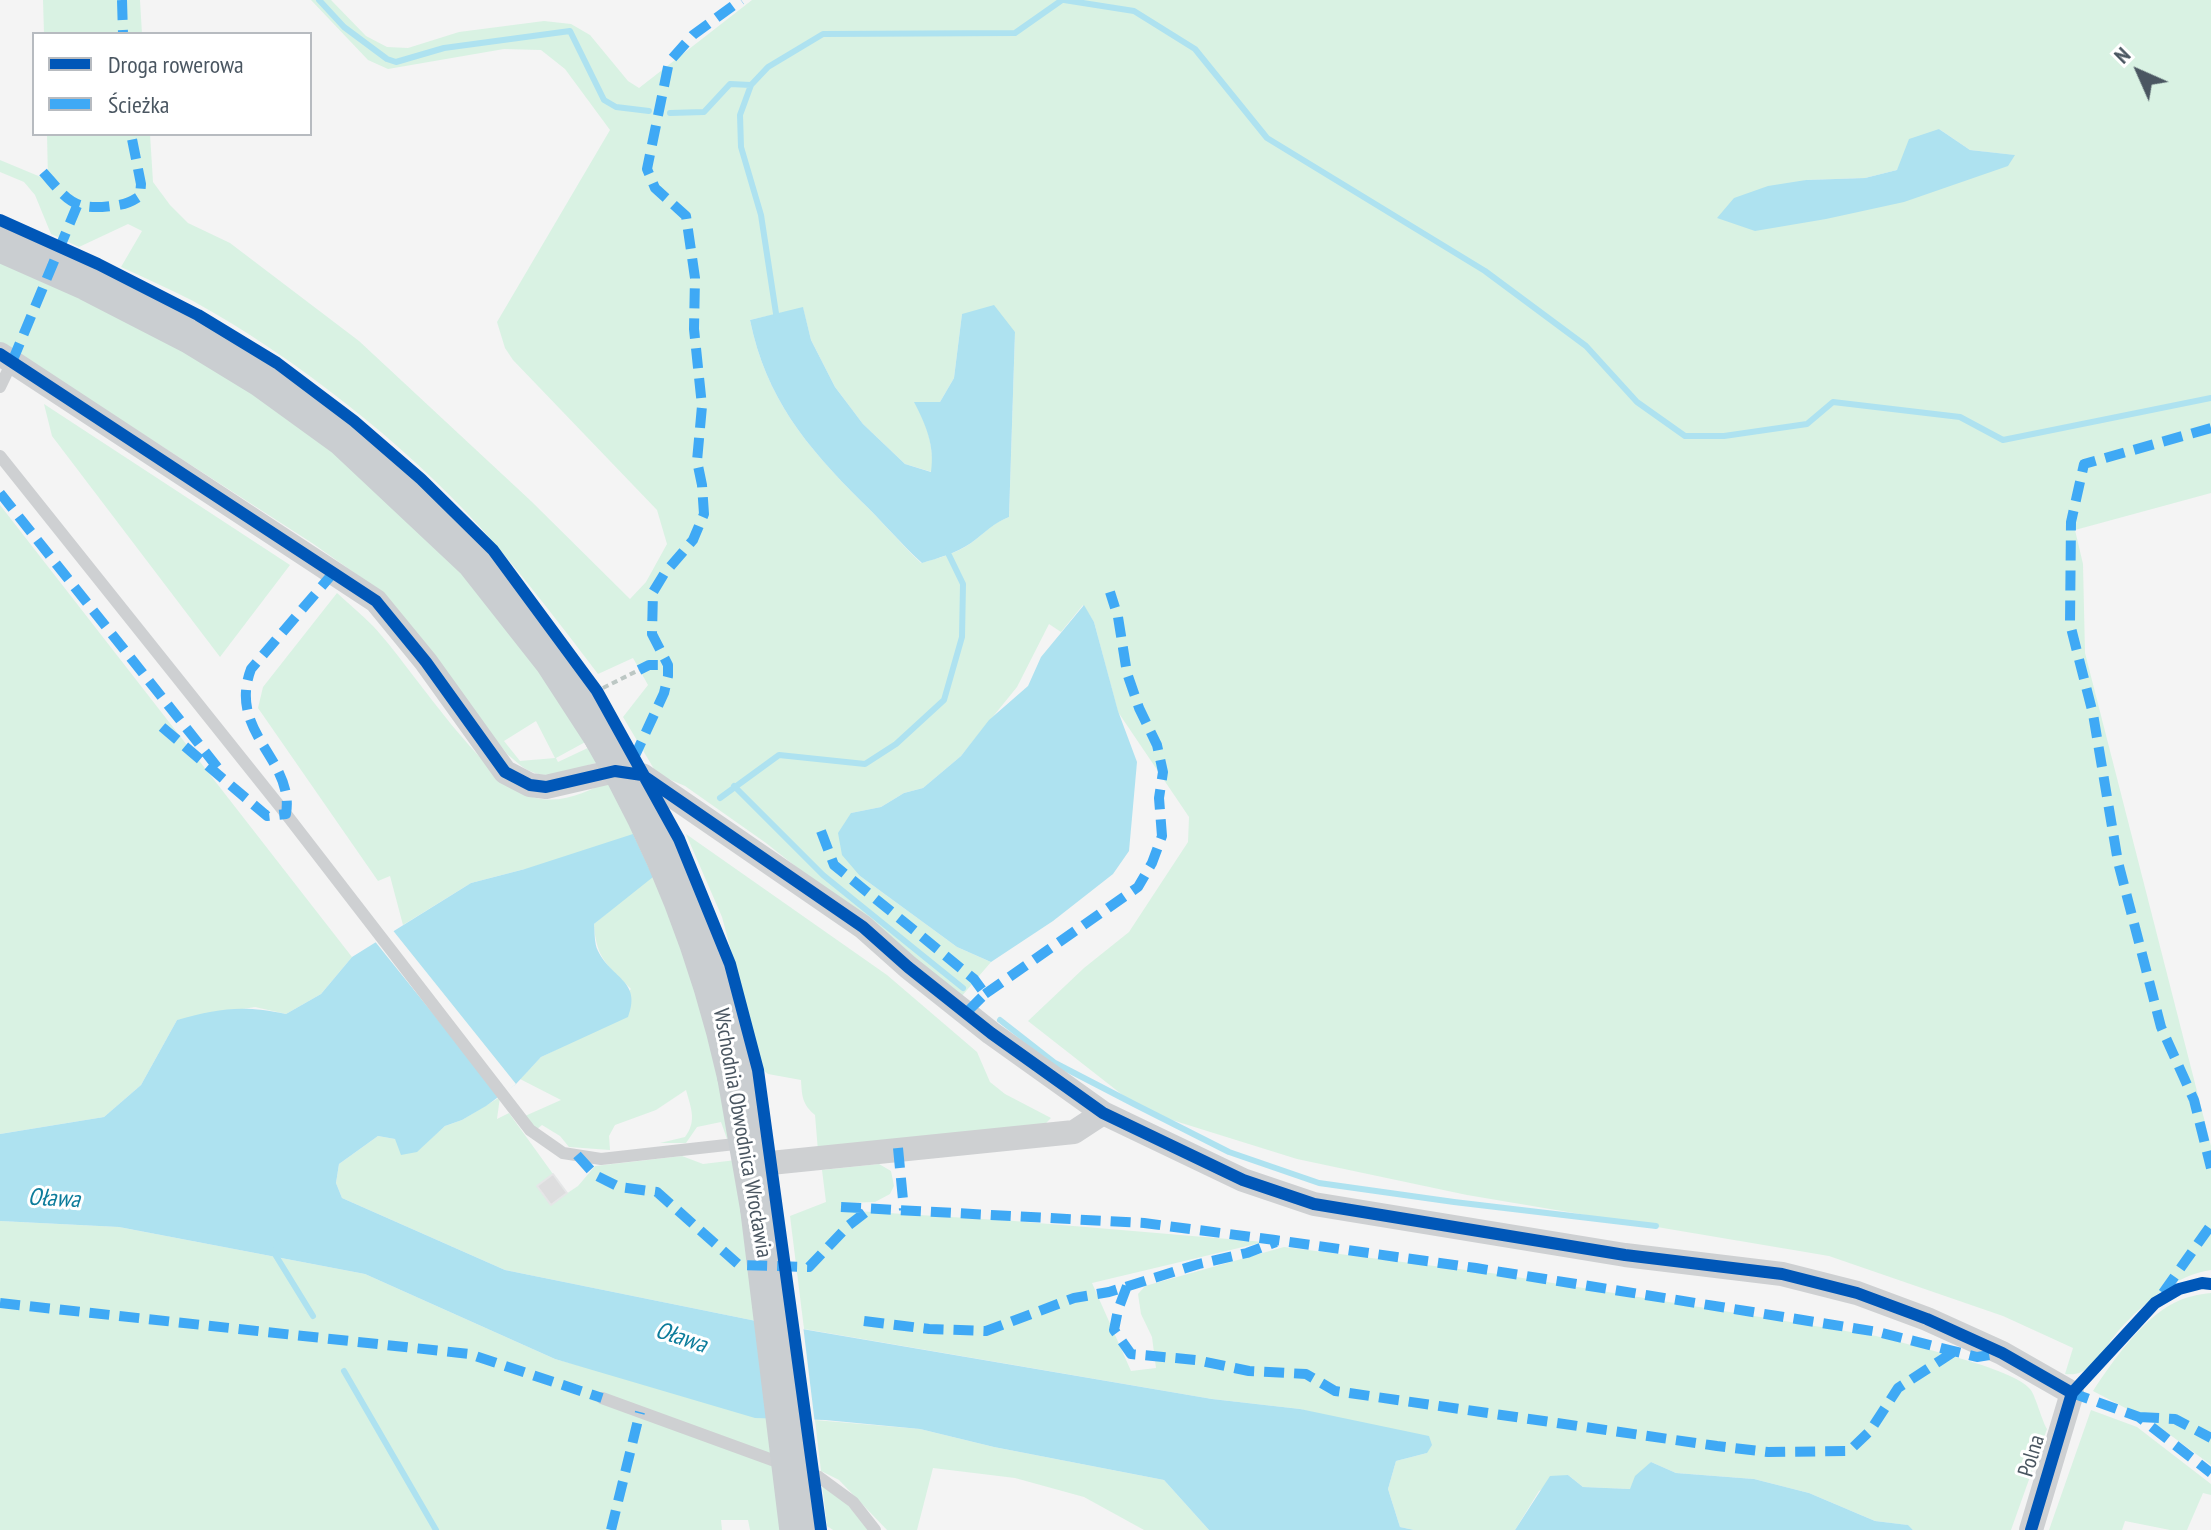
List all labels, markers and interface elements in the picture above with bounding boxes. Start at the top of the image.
legend [32,32,312,136]
north arrow [2099,32,2179,112]
text: N [2108,41,2136,69]
text: Droga rowerowa [108,49,244,80]
text: Ścieżka [108,89,169,120]
street label: Wschodnia Obwodnica Wrocławia [707,1006,777,1260]
water label: Oława [27,1183,81,1215]
water label: Oława [652,1316,710,1360]
street label: Polna [2013,1432,2051,1480]

